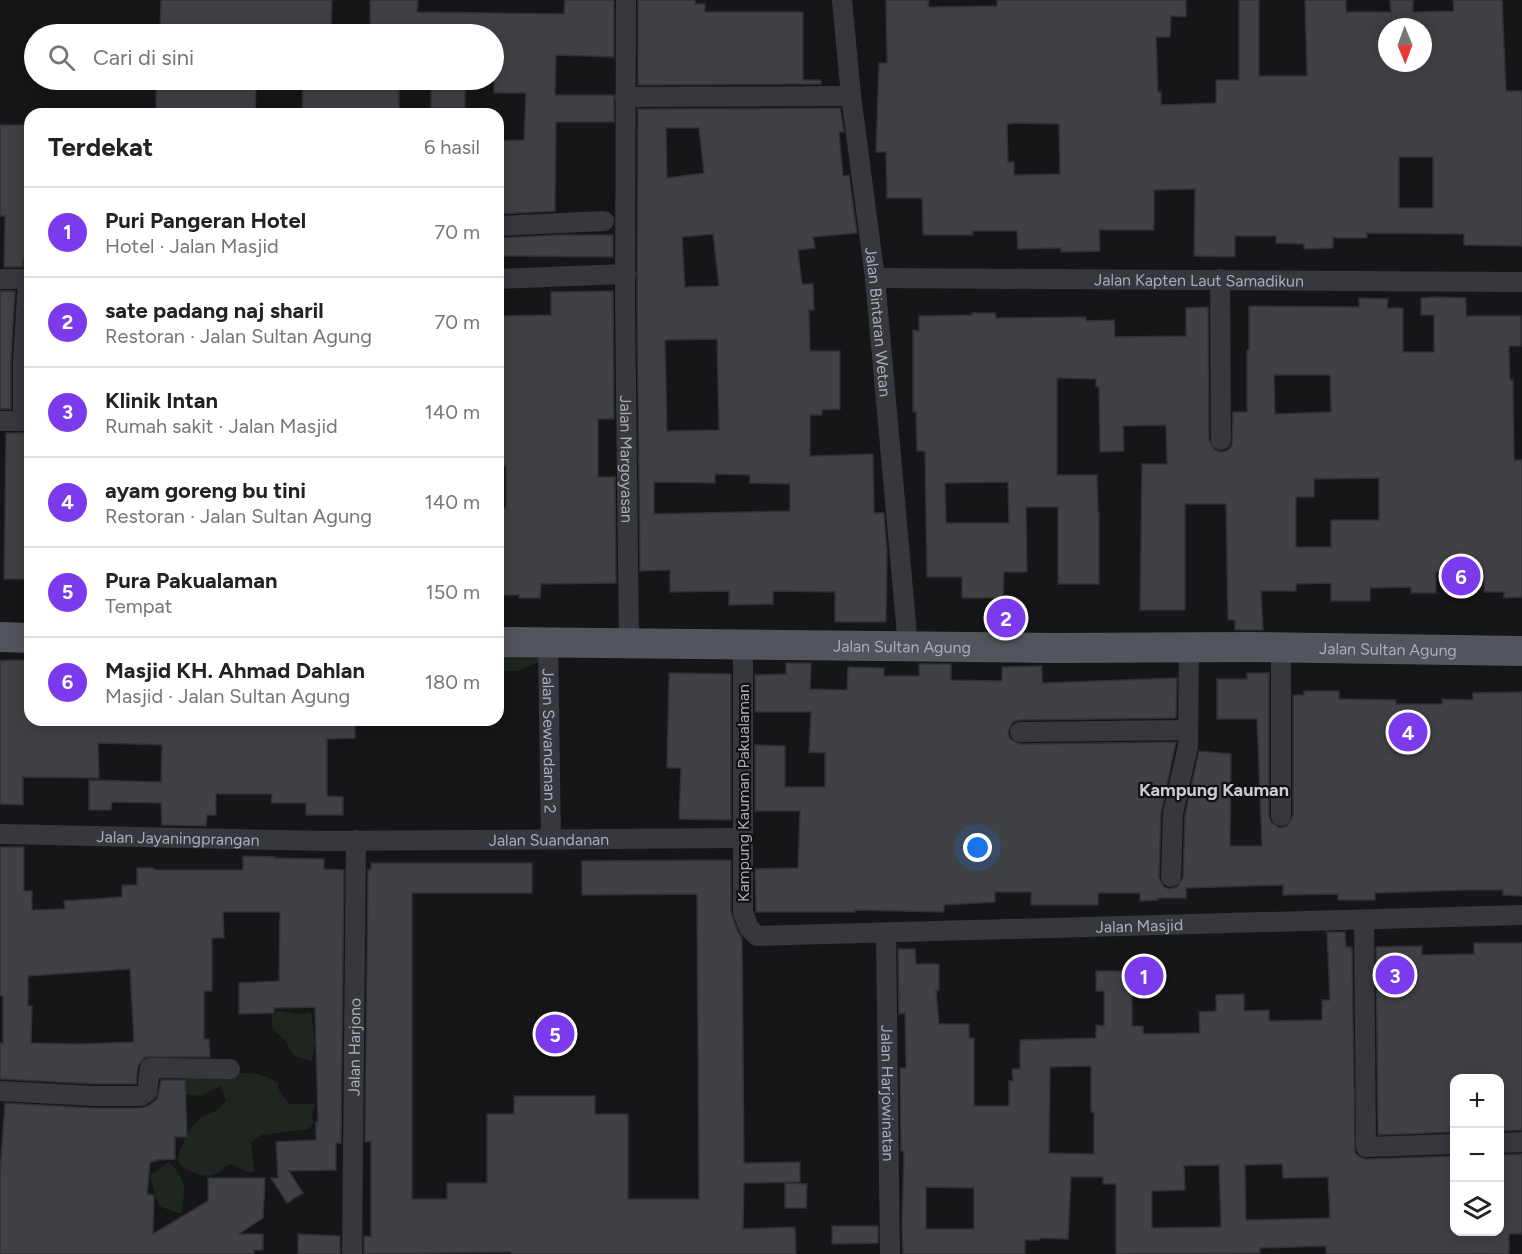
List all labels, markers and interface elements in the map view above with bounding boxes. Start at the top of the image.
north arrow [1378,18,1432,72]
search box [24,24,504,90]
icon: search [45,41,78,74]
text: Cari di sini [93,44,194,71]
text: Terdekat [48,131,153,163]
text: 6 hasil [424,135,480,159]
text: Puri Pangeran Hotel [105,207,306,234]
text: 1 [63,220,72,244]
text: 70 m [434,220,480,244]
text: Hotel · Jalan Masjid [105,234,279,258]
street label: Jalan Bintaran Wetan [861,246,895,398]
street label: Jalan Kapten Laut Samadikun [1094,270,1304,291]
text: sate padang naj sharil [105,297,324,324]
text: 2 [62,310,73,334]
text: 70 m [434,310,480,334]
text: Restoran · Jalan Sultan Agung [105,324,372,348]
text: Klinik Intan [105,387,218,414]
street label: Jalan Margoyasan [616,395,637,523]
text: 3 [62,400,73,424]
text: 140 m [425,400,480,424]
text: Rumah sakit · Jalan Masjid [105,414,338,438]
text: ayam goreng bu tini [105,477,306,504]
text: 4 [61,490,74,514]
text: 140 m [425,490,480,514]
text: Restoran · Jalan Sultan Agung [105,504,372,528]
pin: 6 [1442,554,1480,598]
text: Pura Pakualaman [105,567,277,594]
text: 5 [62,580,73,604]
text: 150 m [425,580,480,604]
text: Tempat [105,594,172,618]
pin: 2 [986,596,1026,640]
street label: Jalan Sultan Agung [833,637,971,657]
street label: Jalan Sultan Agung [1319,639,1457,660]
text: Masjid KH. Ahmad Dahlan [105,657,365,684]
street label: Jalan Sewandanan 2 [538,668,560,814]
text: 6 [62,670,73,694]
text: 180 m [425,670,480,694]
text: Masjid · Jalan Sultan Agung [105,684,350,708]
street label: Kampung Kauman Pakualaman [734,684,753,902]
pin: 4 [1388,710,1428,754]
district label: Kampung Kauman [1139,779,1289,801]
street label: Jalan Jayaningprangan [96,827,260,850]
street label: Jalan Suandanan [489,830,609,850]
your location [963,833,992,862]
street label: Jalan Masjid [1095,915,1184,937]
pin: 3 [1376,952,1414,998]
pin: 1 [1124,954,1164,998]
street label: Jalan Harjono [345,998,364,1096]
pin: 5 [536,1012,574,1056]
street label: Jalan Harjowinatan [877,1025,898,1161]
map controls [1450,1074,1504,1236]
button: + [1450,1074,1504,1128]
button: − [1450,1128,1504,1182]
button: layers [1450,1182,1504,1236]

